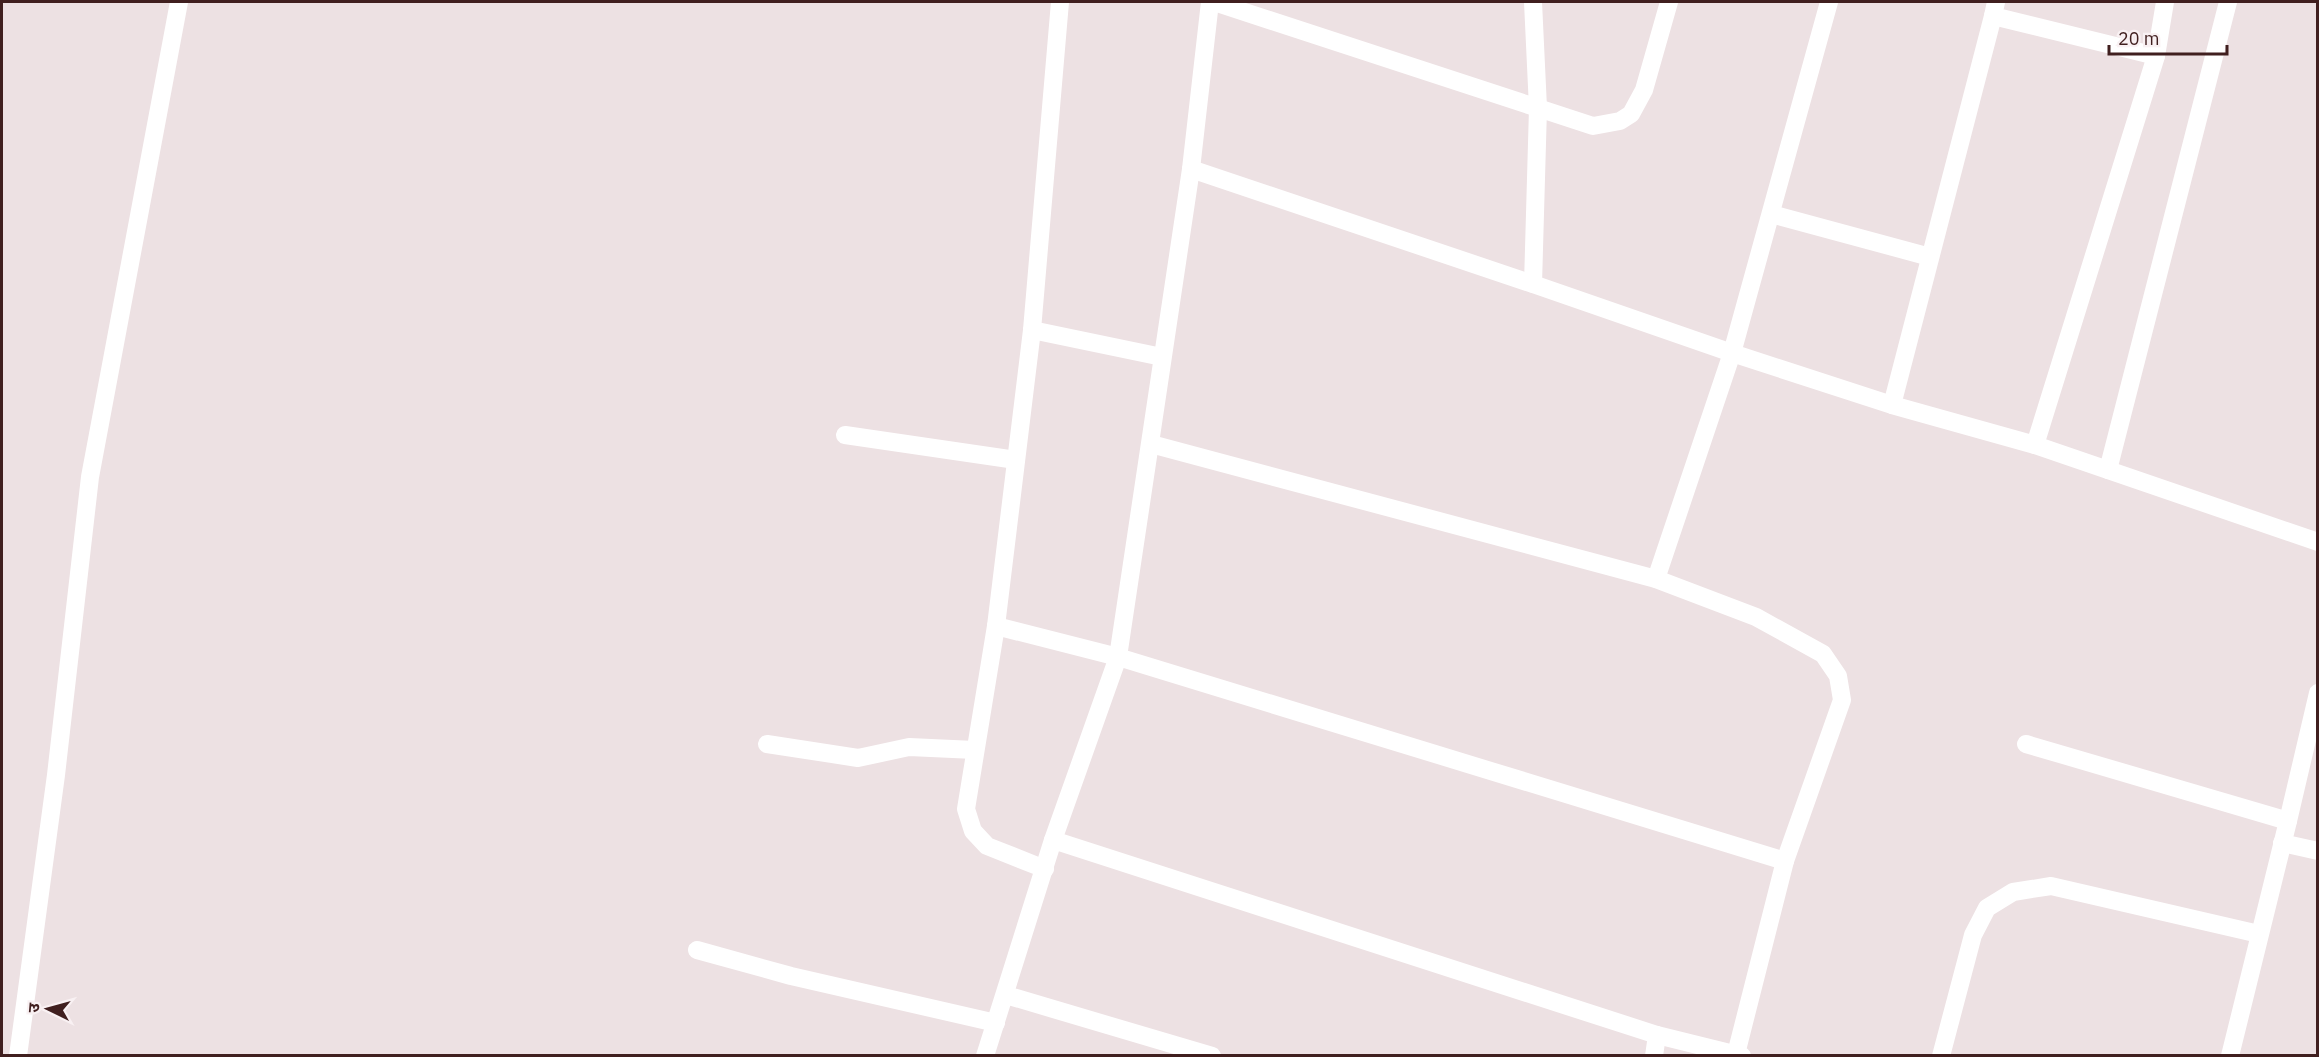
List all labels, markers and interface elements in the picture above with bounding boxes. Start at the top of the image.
scale bar [2109,18,2228,56]
text: 20 m [2118,27,2160,50]
north arrow [18,979,78,1039]
text: उ [23,1002,43,1013]

